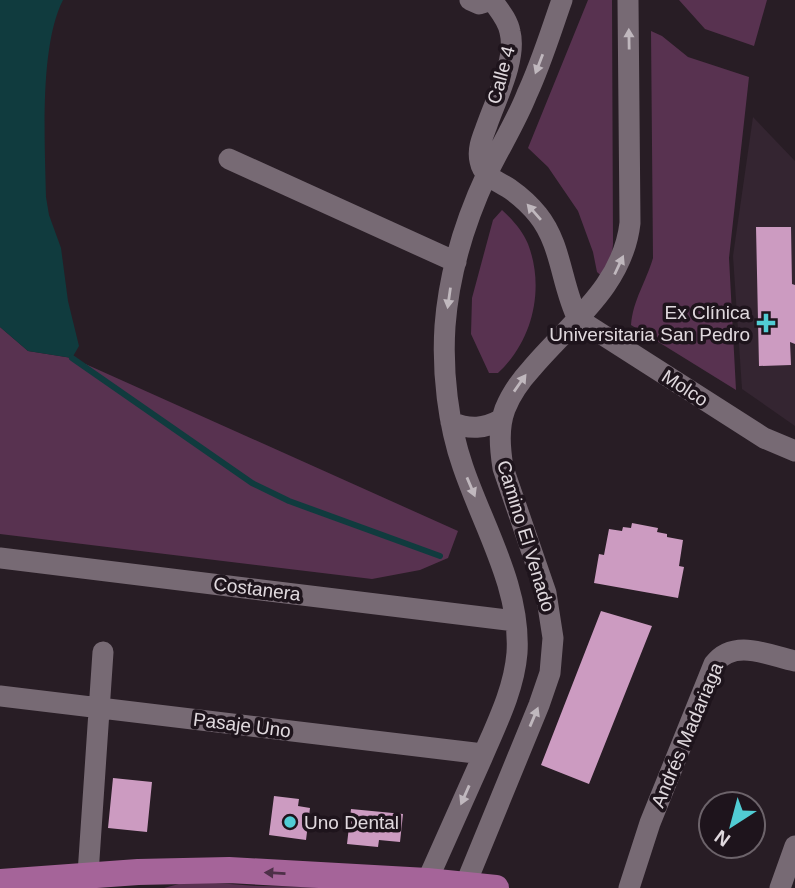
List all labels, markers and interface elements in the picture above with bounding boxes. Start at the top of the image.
one-way arrow [623,28,634,50]
street label: Calle 4 [483,43,519,106]
one-way arrow [533,54,544,75]
one-way arrow [526,203,542,221]
one-way arrow [613,255,625,275]
one-way arrow [443,287,454,309]
place label: Ex Clínica Universitaria San Pedro [549,302,750,345]
marker: Ex Clínica Universitaria San Pedro [756,313,776,333]
street label: Molco [658,365,712,411]
one-way arrow [513,374,527,392]
street label: Camino El Venado [493,458,559,614]
one-way arrow [465,477,477,497]
street label: Costanera [212,573,302,605]
street label: Andrés Madariaga [647,659,727,811]
one-way arrow [529,706,540,727]
street label: Pasaje Uno [192,709,292,741]
one-way arrow [459,785,470,806]
north arrow [697,790,767,860]
place label: Uno Dental [304,812,399,833]
marker: Uno Dental [282,814,298,830]
text: N [711,826,734,851]
one-way arrow [264,867,286,878]

